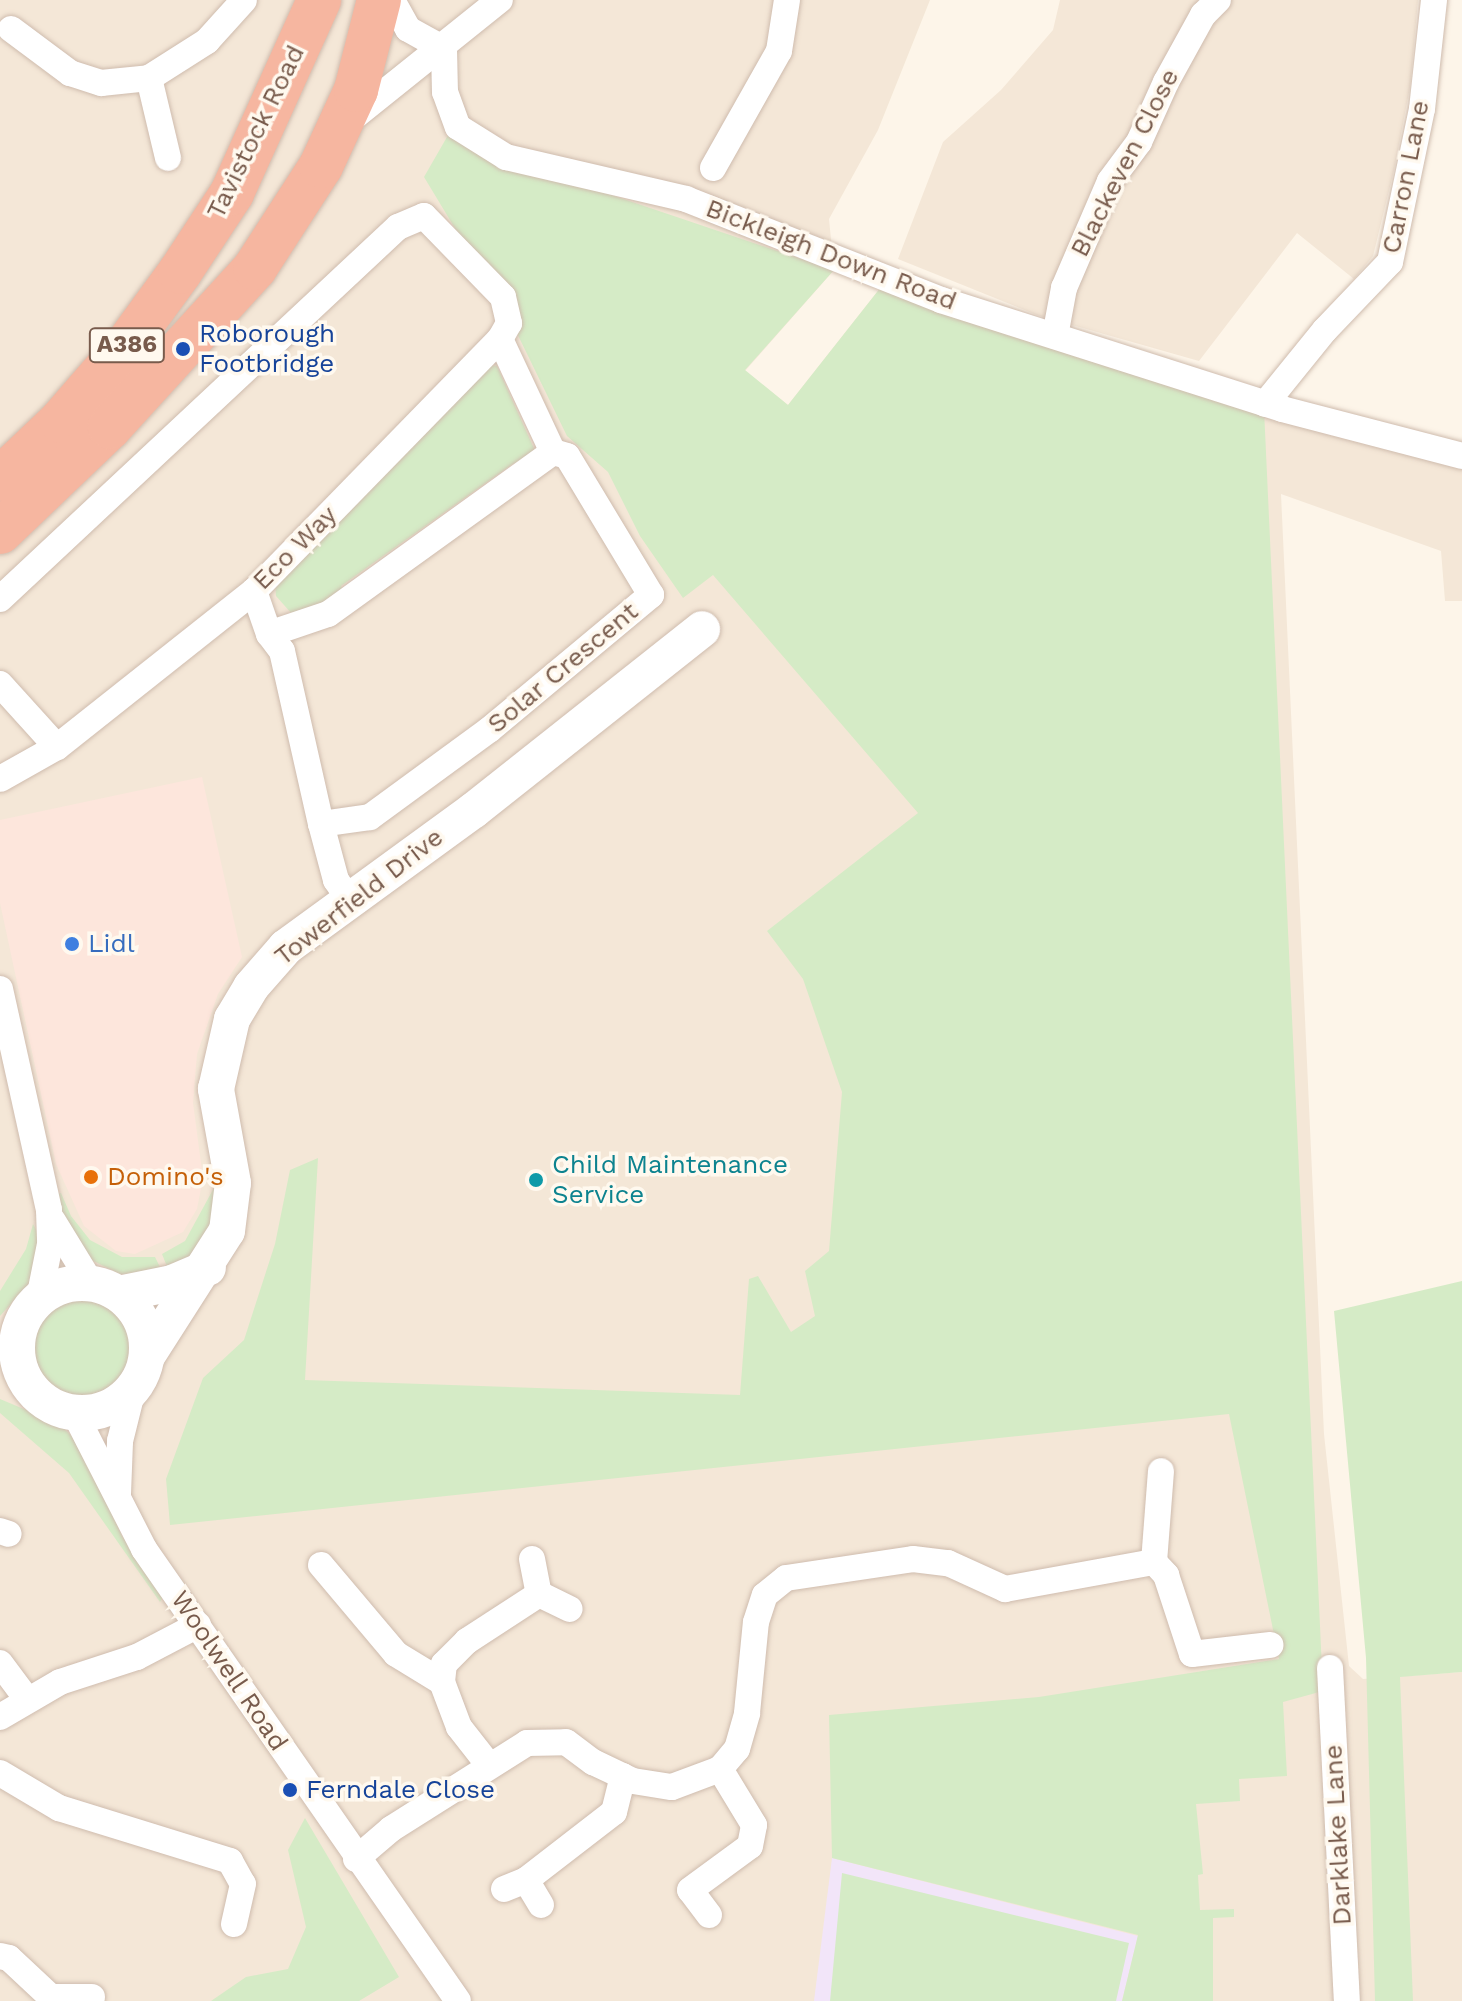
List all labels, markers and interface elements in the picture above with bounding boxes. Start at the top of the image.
street label: Tavistock Road [200,40,312,224]
street label: Blackeven Close [1064,64,1186,262]
street label: Carron Lane [1376,98,1436,256]
street label: Bickleigh Down Road [701,193,961,317]
place label: Roborough Footbridge [199,318,335,380]
road number: A386 [87,325,167,365]
marker: Roborough Footbridge [174,340,192,358]
street label: Eco Way [246,499,344,597]
street label: Solar Crescent [481,596,645,740]
street label: Towerfield Drive [269,822,449,972]
place label: Lidl [88,928,135,960]
marker: Lidl [63,935,81,953]
place label: Child Maintenance Service [552,1149,788,1210]
place label: Domino's [107,1161,224,1193]
marker: Domino's [82,1168,100,1186]
marker: Child Maintenance Service [527,1171,545,1189]
street label: Woolwell Road [164,1585,294,1757]
street label: Darklake Lane [1318,1744,1358,1926]
place label: Ferndale Close [306,1774,495,1806]
marker: Ferndale Close [281,1781,299,1799]

